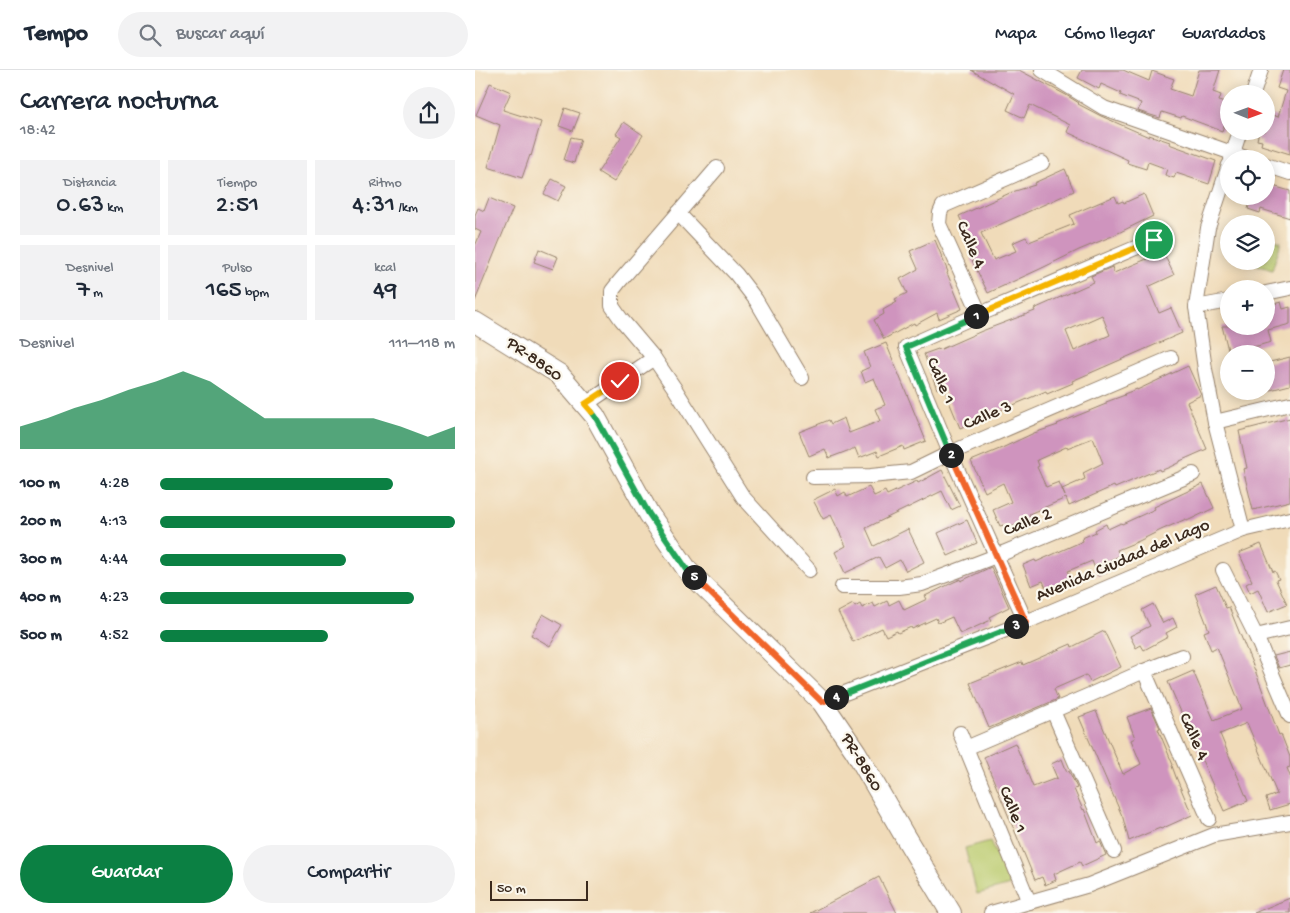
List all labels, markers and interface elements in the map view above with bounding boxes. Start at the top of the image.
search box [118,12,468,57]
text: Tempo [25,20,88,49]
icon: search [136,21,164,49]
text: Buscar aquí [176,23,265,46]
text: Mapa [995,24,1036,45]
text: Cómo llegar [1064,24,1154,45]
text: Guardados [1182,24,1265,45]
north arrow [1220,85,1275,140]
map controls [1220,85,1275,400]
text: Carrera nocturna [20,86,218,119]
button: share [403,87,455,139]
text: 18:42 [20,122,56,141]
button: locate [1220,150,1275,205]
text: Distancia [63,175,116,192]
text: Tiempo [218,175,257,192]
text: Ritmo [369,175,402,192]
text: 0.63 [56,192,104,221]
text: 2:51 [216,192,259,221]
text: 4:31 [352,192,395,221]
text: km [104,200,123,217]
text: /km [395,200,418,217]
button: layers [1220,215,1275,270]
street label: Calle 4 [951,218,990,272]
pin [1133,219,1175,261]
icon: arrive [1140,226,1168,254]
text: Desnivel [66,260,114,277]
text: Pulso [223,260,252,277]
text: kcal [374,260,396,277]
text: 7 [77,277,90,306]
text: 165 [206,277,242,306]
text: 49 [373,277,397,306]
button: + [1220,280,1275,335]
text: m [90,285,103,302]
text: bpm [242,285,269,302]
pin: 1 [963,304,989,328]
text: 1 [974,308,979,325]
street label: PR-8860 [501,332,566,387]
text: Desnivel [20,335,74,354]
text: 111–118 m [389,335,455,354]
button: − [1220,345,1275,400]
street label: Calle 1 [921,355,959,407]
pin [599,360,641,402]
icon: check [606,367,634,395]
street label: Calle 3 [961,396,1015,436]
pin: 2 [939,442,963,468]
text: 2 [948,447,955,464]
text: 100 m [20,475,60,494]
text: 4:28 [100,475,129,494]
street label: Calle 2 [1001,504,1055,542]
text: 200 m [20,513,61,532]
text: 4:13 [100,513,127,532]
street label: Avenida Ciudad del Lago [1033,515,1213,607]
text: 300 m [20,551,62,570]
text: 4:44 [100,551,128,570]
pin: 5 [681,564,707,590]
text: 5 [691,569,698,586]
text: 400 m [20,589,61,608]
text: 4:23 [100,589,129,608]
pin: 3 [1003,614,1029,638]
text: 3 [1013,618,1020,635]
text: 500 m [20,627,62,646]
text: 4:52 [100,627,129,646]
pin: 4 [823,684,849,710]
text: 4 [833,689,840,706]
street label: Calle 4 [1173,710,1213,764]
street label: PR-8860 [835,729,887,796]
street label: Calle 1 [993,784,1031,836]
button: Guardar [20,845,233,903]
button: Compartir [243,845,455,903]
scale bar [490,878,587,901]
text: 50 m [497,881,526,898]

